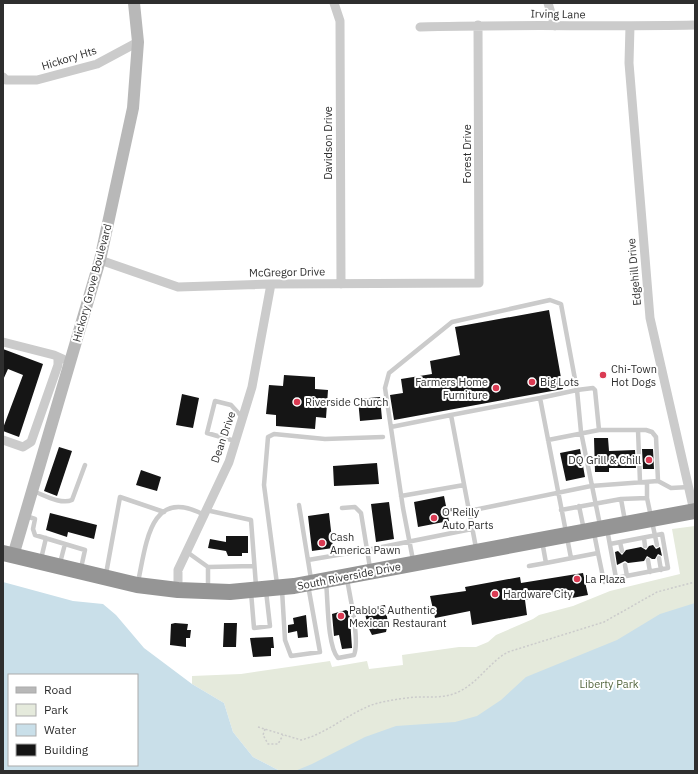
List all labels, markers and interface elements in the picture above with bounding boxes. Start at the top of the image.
street label: Irving Lane [530,7,586,21]
street label: Hickory Hts [40,43,98,73]
street label: Davidson Drive [321,106,335,180]
street label: Forest Drive [460,124,474,184]
street label: Hickory Grove Boulevard [69,222,115,344]
street label: Edgehill Drive [624,238,644,306]
street label: McGregor Drive [249,264,325,280]
place label: Chi-Town Hot Dogs [611,362,657,389]
marker: Chi-Town Hot Dogs [598,370,608,380]
place label: Farmers Home Furniture [415,375,488,402]
place label: Big Lots [540,375,579,389]
marker: Big Lots [527,377,537,387]
marker: Farmers Home Furniture [491,383,501,393]
place label: Riverside Church [305,395,388,409]
marker: Riverside Church [292,397,302,407]
street label: Dean Drive [208,409,238,465]
place label: DQ Grill & Chill [568,453,641,467]
marker: DQ Grill & Chill [644,455,654,465]
place label: O'Reilly Auto Parts [442,505,494,532]
marker: O'Reilly Auto Parts [429,513,439,523]
place label: Cash America Pawn [330,530,401,557]
marker: Cash America Pawn [317,538,327,548]
street label: South Riverside Drive [296,559,402,593]
place label: La Plaza [585,572,626,586]
marker: La Plaza [572,574,582,584]
place label: Hardware City [503,587,573,601]
marker: Hardware City [490,589,500,599]
place label: Pablo's Authentic Mexican Restaurant [349,603,447,630]
marker: Pablo's Authentic Mexican Restaurant [336,611,346,621]
legend [8,674,138,766]
park label: Liberty Park [580,677,639,691]
text: Road [44,682,72,697]
text: Park [44,702,69,717]
text: Water [44,722,77,737]
text: Building [44,742,89,757]

